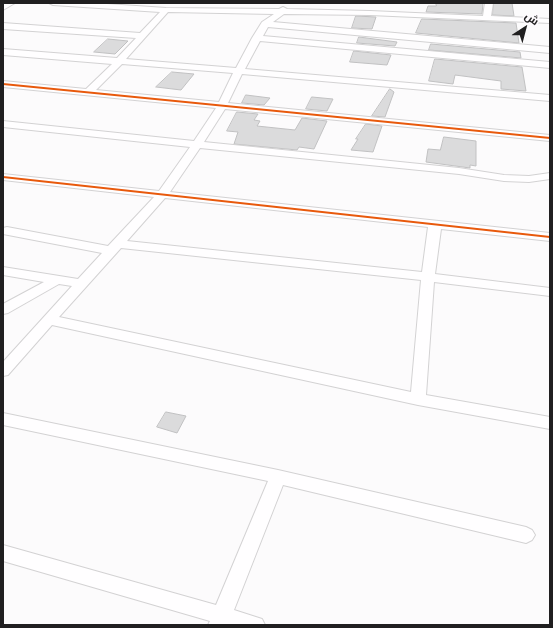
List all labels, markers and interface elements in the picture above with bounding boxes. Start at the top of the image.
north arrow [505,8,545,48]
text: ش [523,9,541,27]

